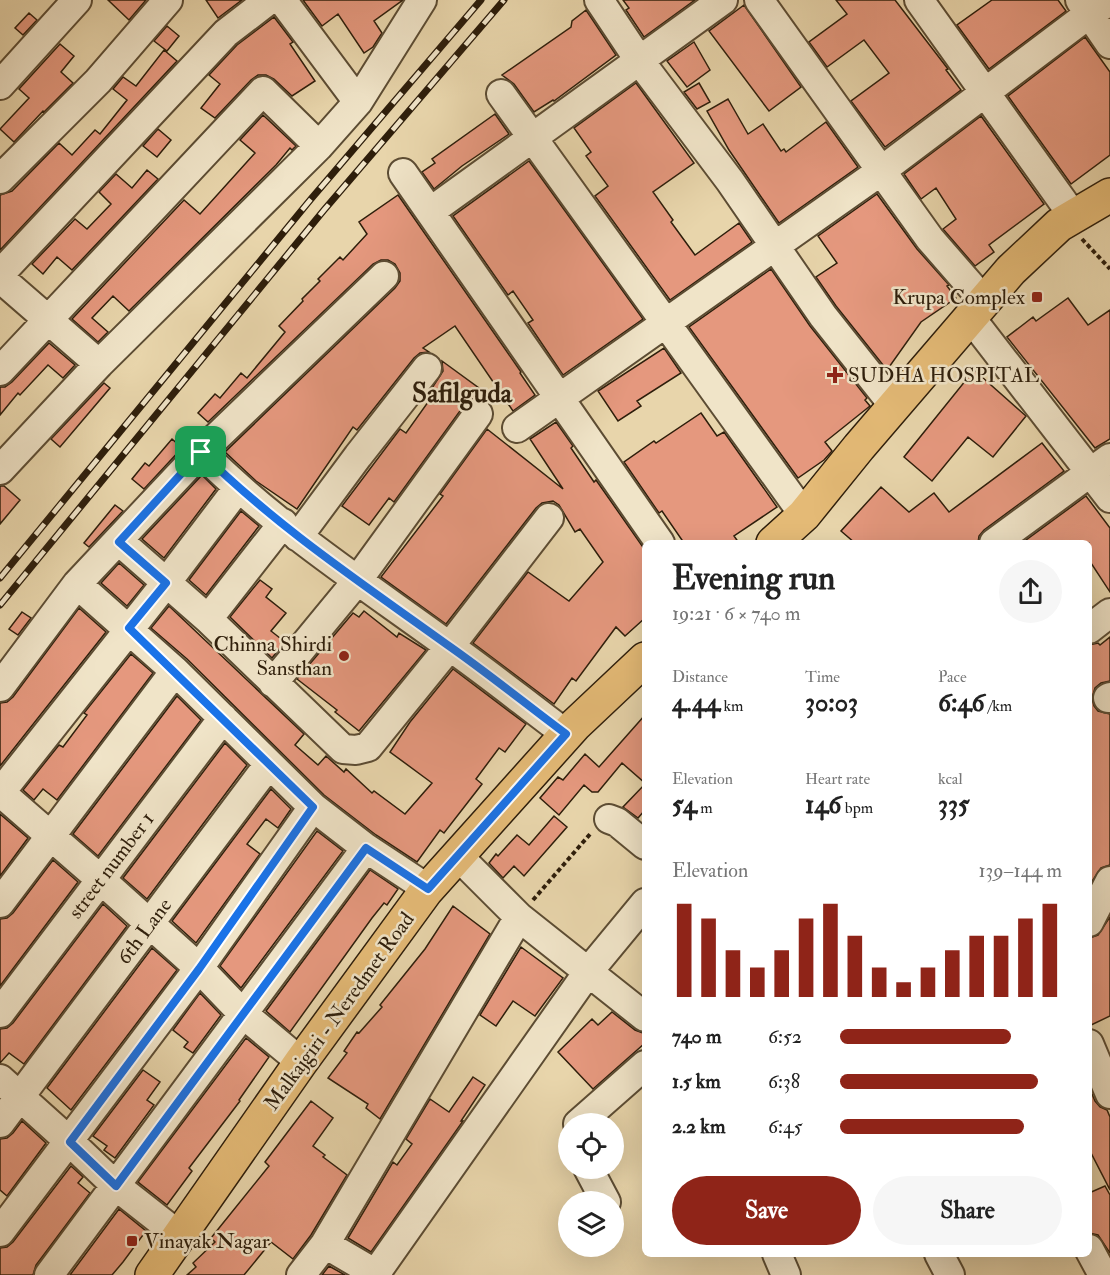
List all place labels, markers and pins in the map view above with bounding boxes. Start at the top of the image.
place label: Krupa Complex [892,284,1026,311]
marker: Krupa Complex [1030,290,1044,304]
place label: SUDHA HOSPITAL [848,362,1039,389]
marker: SUDHA HOSPITAL [826,366,844,384]
pin [175,426,226,477]
place label: Chinna Shirdi Sansthan [213,631,332,682]
marker: Chinna Shirdi Sansthan [337,649,351,663]
place label: Vinayak Nagar [144,1228,270,1255]
marker: Vinayak Nagar [125,1234,139,1248]

